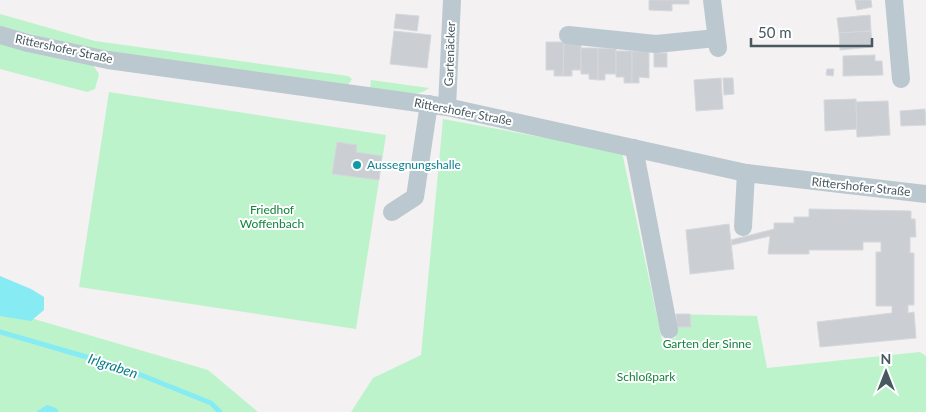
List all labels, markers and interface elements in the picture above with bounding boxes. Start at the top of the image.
scale bar [751,15,872,47]
street label: Gartenäcker [441,21,458,86]
text: 50 m [758,23,792,41]
street label: Rittershofer Straße [14,31,114,66]
street label: Rittershofer Straße [413,95,513,128]
place label: Aussegnungshalle [367,157,461,172]
marker: Aussegnungshalle [351,159,363,171]
street label: Rittershofer Straße [811,174,911,199]
park label: Friedhof Woffenbach [240,202,304,231]
park label: Garten der Sinne [663,336,751,351]
north arrow [861,347,911,397]
water label: Irlgraben [86,349,140,382]
text: N [881,350,891,367]
park label: Schloßpark [617,369,676,384]

